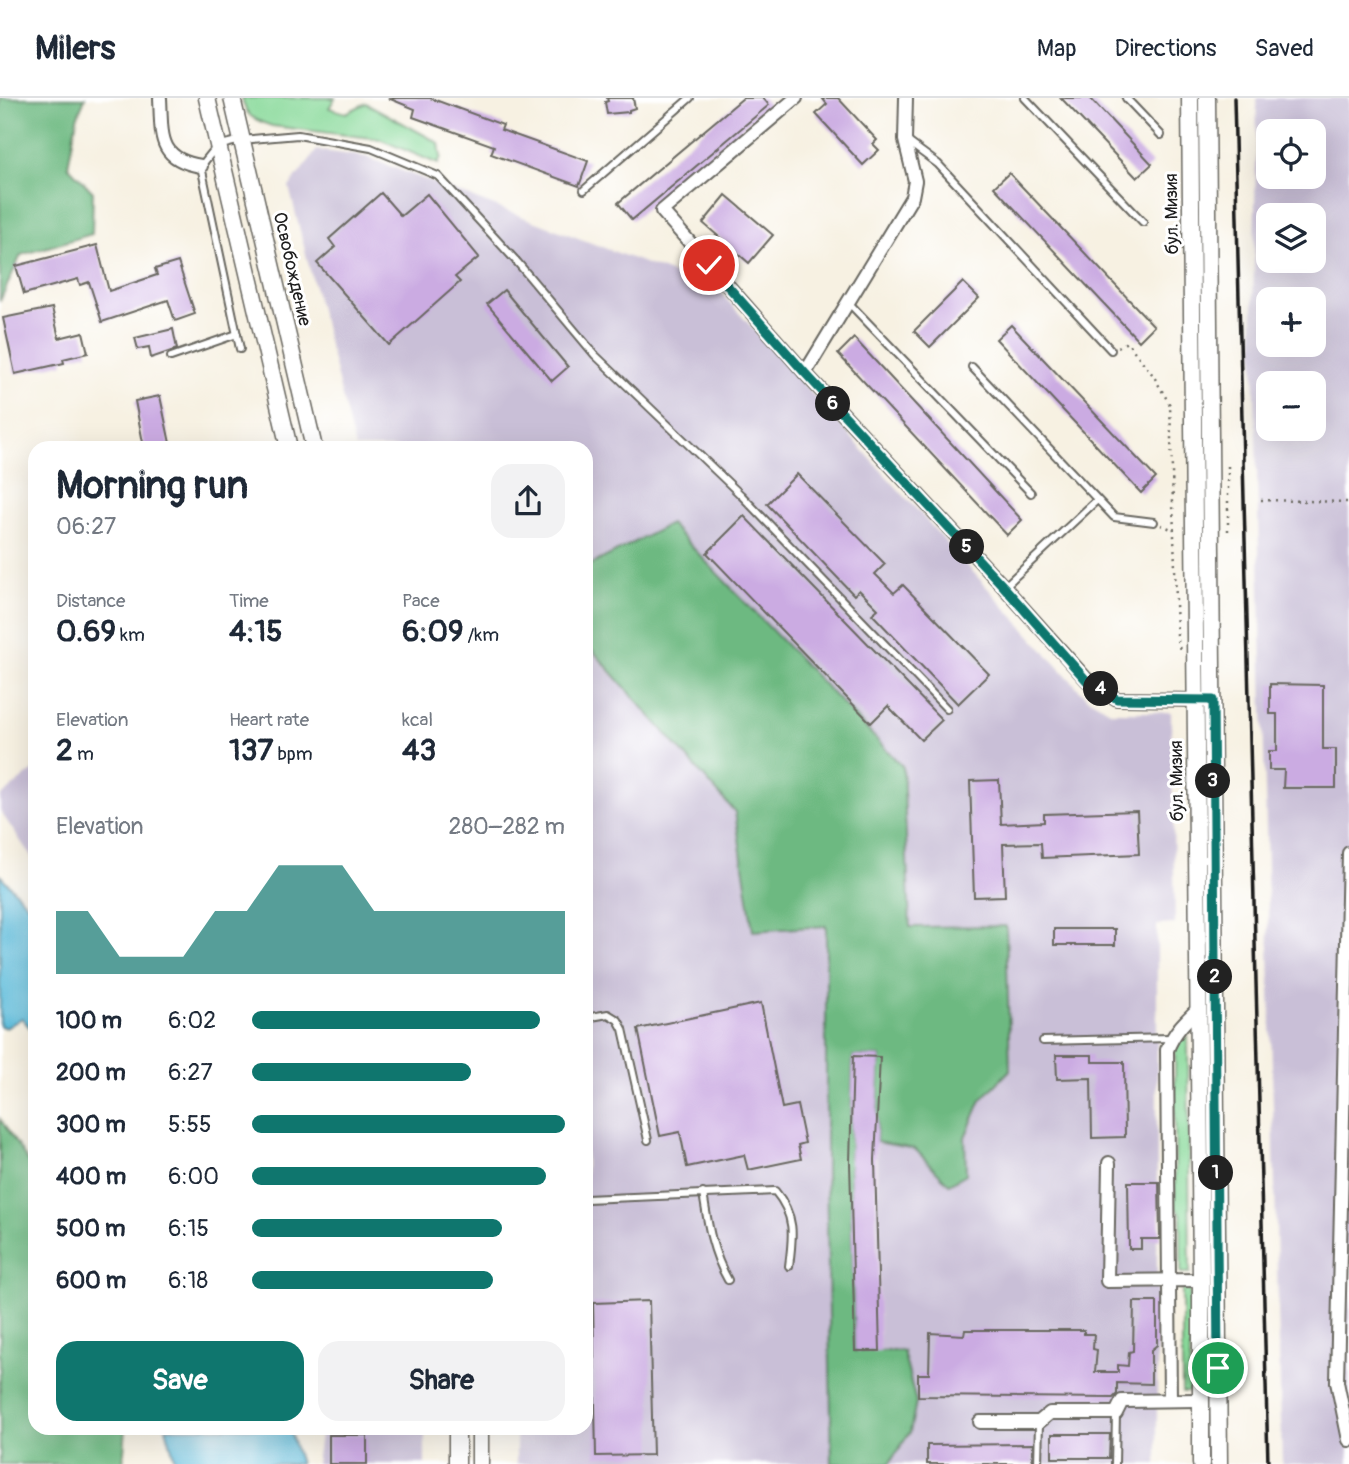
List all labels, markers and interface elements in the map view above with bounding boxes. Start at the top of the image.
text: Milers [35,28,115,69]
text: Map [1037,34,1077,63]
text: Directions [1115,34,1216,63]
text: Saved [1254,34,1314,63]
map controls [1256,119,1326,441]
button: locate [1256,119,1326,189]
street label: бул. Мизия [1160,173,1184,255]
button: layers [1256,203,1326,273]
street label: Освобождение [268,210,316,328]
pin [679,235,739,295]
icon: check [690,246,728,284]
button: + [1256,287,1326,357]
button: − [1256,371,1326,441]
pin: 6 [816,386,850,422]
text: 6 [827,391,838,415]
text: Morning run [56,462,248,510]
button: share [491,464,565,538]
text: 06:27 [56,512,116,541]
pin: 5 [950,530,984,564]
text: 5 [961,534,972,558]
text: Distance [56,589,125,613]
text: Time [229,589,269,613]
text: Pace [402,589,440,613]
text: 0.69 [56,613,116,650]
text: 4:15 [229,613,282,650]
text: 6:09 [402,613,463,650]
text: km [116,623,145,647]
text: /km [463,623,499,647]
pin: 4 [1084,672,1118,706]
text: 4 [1095,676,1106,700]
text: Elevation [56,708,128,732]
text: Heart rate [229,708,309,732]
text: kcal [402,708,433,732]
text: 2 [56,732,73,769]
text: 137 [229,732,273,769]
text: 43 [402,732,436,769]
street label: бул. Мизия [1165,740,1189,822]
text: m [73,742,94,766]
text: bpm [273,742,313,766]
pin: 3 [1196,764,1230,798]
text: 3 [1207,768,1218,792]
text: Elevation [56,812,144,841]
text: 280–282 m [449,812,565,841]
pin: 2 [1198,960,1232,994]
text: 2 [1209,964,1220,988]
text: 100 m [56,1006,122,1035]
text: 6:02 [168,1006,216,1035]
text: 200 m [56,1058,126,1087]
text: 6:27 [168,1058,213,1087]
text: 300 m [56,1110,126,1139]
text: 5:55 [168,1110,212,1139]
pin: 1 [1198,1156,1234,1190]
text: 1 [1212,1160,1219,1184]
text: 400 m [56,1162,126,1191]
text: 6:00 [168,1162,219,1191]
text: 500 m [56,1214,125,1243]
text: 6:15 [168,1214,209,1243]
text: 600 m [56,1266,126,1295]
text: 6:18 [168,1266,208,1295]
pin [1188,1338,1248,1398]
button: Save [56,1341,304,1421]
button: Share [318,1341,565,1421]
icon: arrive [1199,1349,1237,1387]

